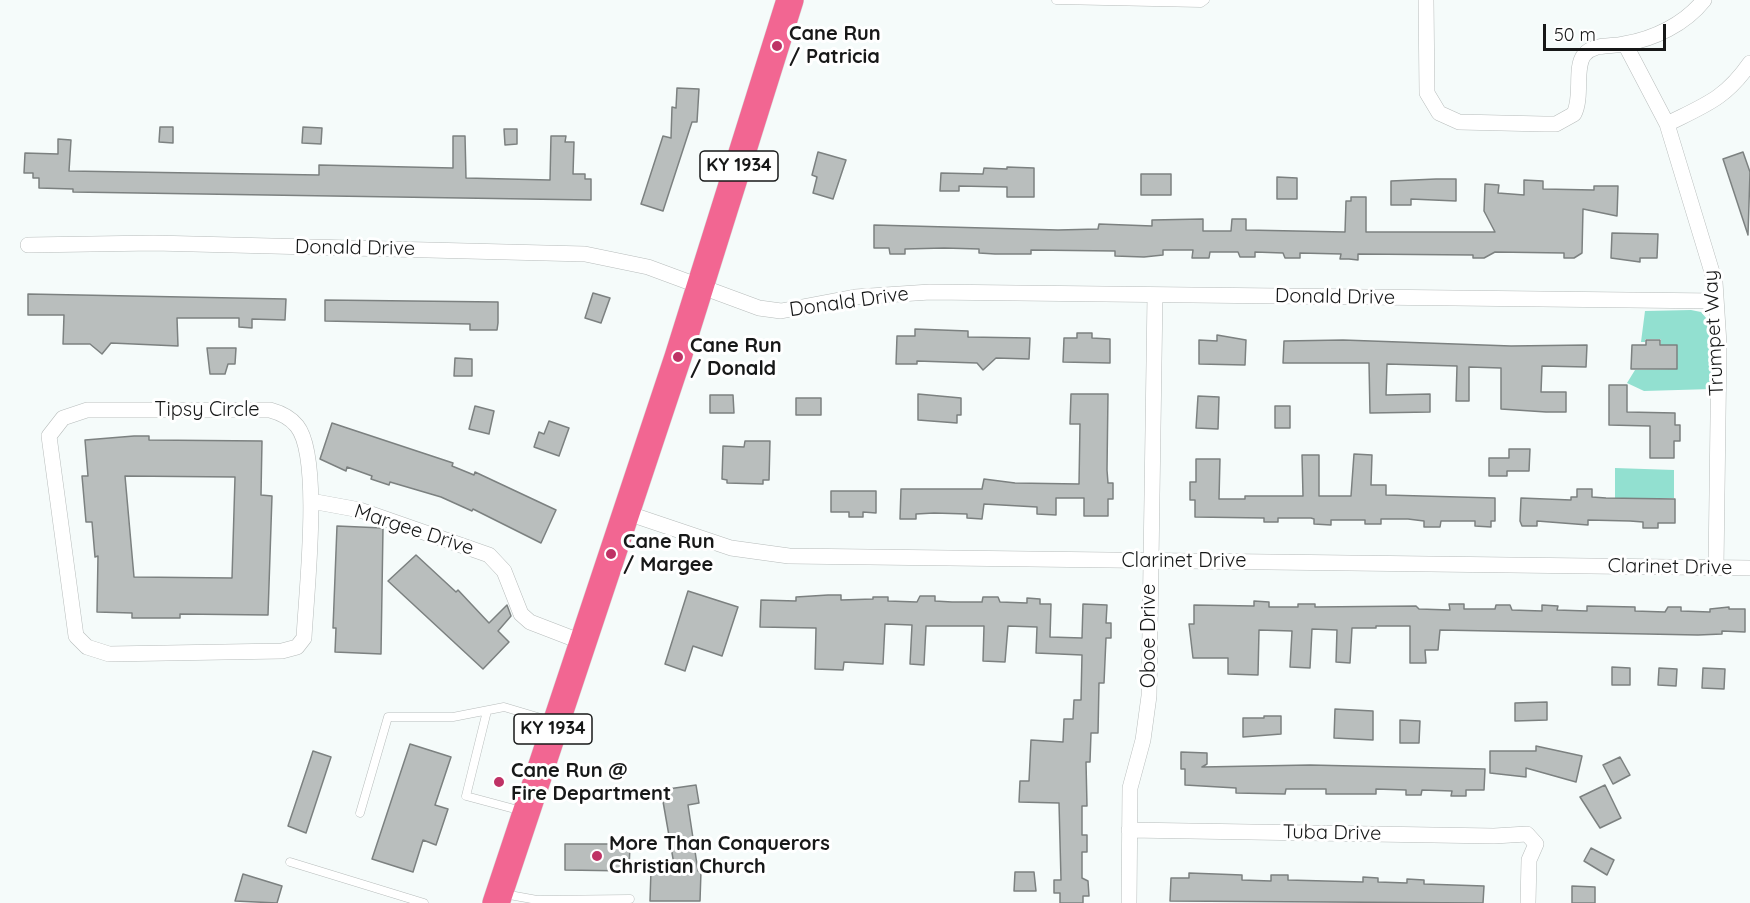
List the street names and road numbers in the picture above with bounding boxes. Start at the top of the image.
road number: KY 1934 [700,151,778,181]
street label: Donald Drive [295,235,415,261]
street label: Trumpet Way [1699,269,1729,397]
street label: Donald Drive [788,282,910,322]
street label: Donald Drive [1275,284,1395,310]
street label: Tipsy Circle [154,398,260,422]
street label: Margee Drive [351,499,477,561]
street label: Clarinet Drive [1122,549,1246,573]
street label: Clarinet Drive [1607,554,1733,580]
street label: Oboe Drive [1137,584,1161,688]
road number: KY 1934 [514,714,592,744]
street label: Tuba Drive [1282,820,1382,846]

